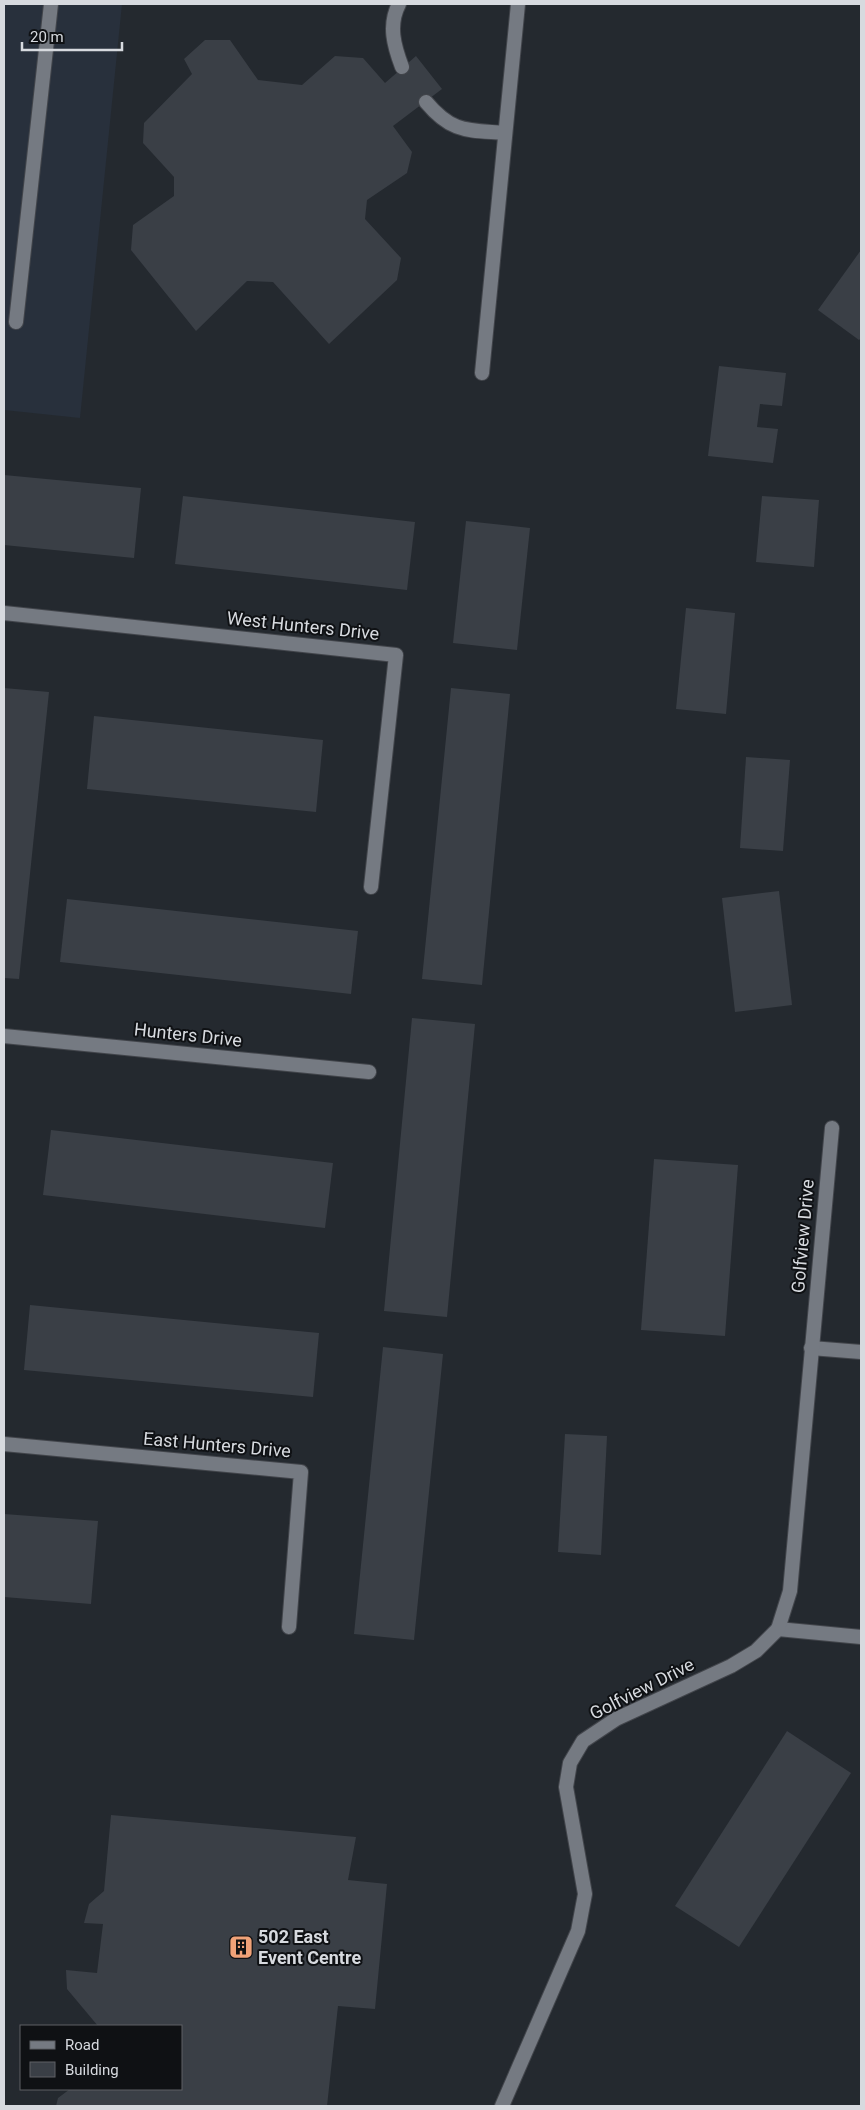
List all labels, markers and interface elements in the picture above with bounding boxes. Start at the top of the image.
scale bar [22,20,122,52]
text: 20 m [30,28,64,46]
street label: West Hunters Drive [226,607,380,644]
street label: Hunters Drive [133,1018,243,1051]
street label: Golfview Drive [787,1178,818,1294]
street label: East Hunters Drive [142,1428,292,1461]
street label: Golfview Drive [586,1653,697,1724]
place label: 502 East Event Centre [258,1926,361,1968]
building icon: 502 East Event Centre [228,1934,254,1960]
legend [20,2025,182,2090]
text: Road [65,2036,99,2054]
text: Building [65,2061,119,2079]

